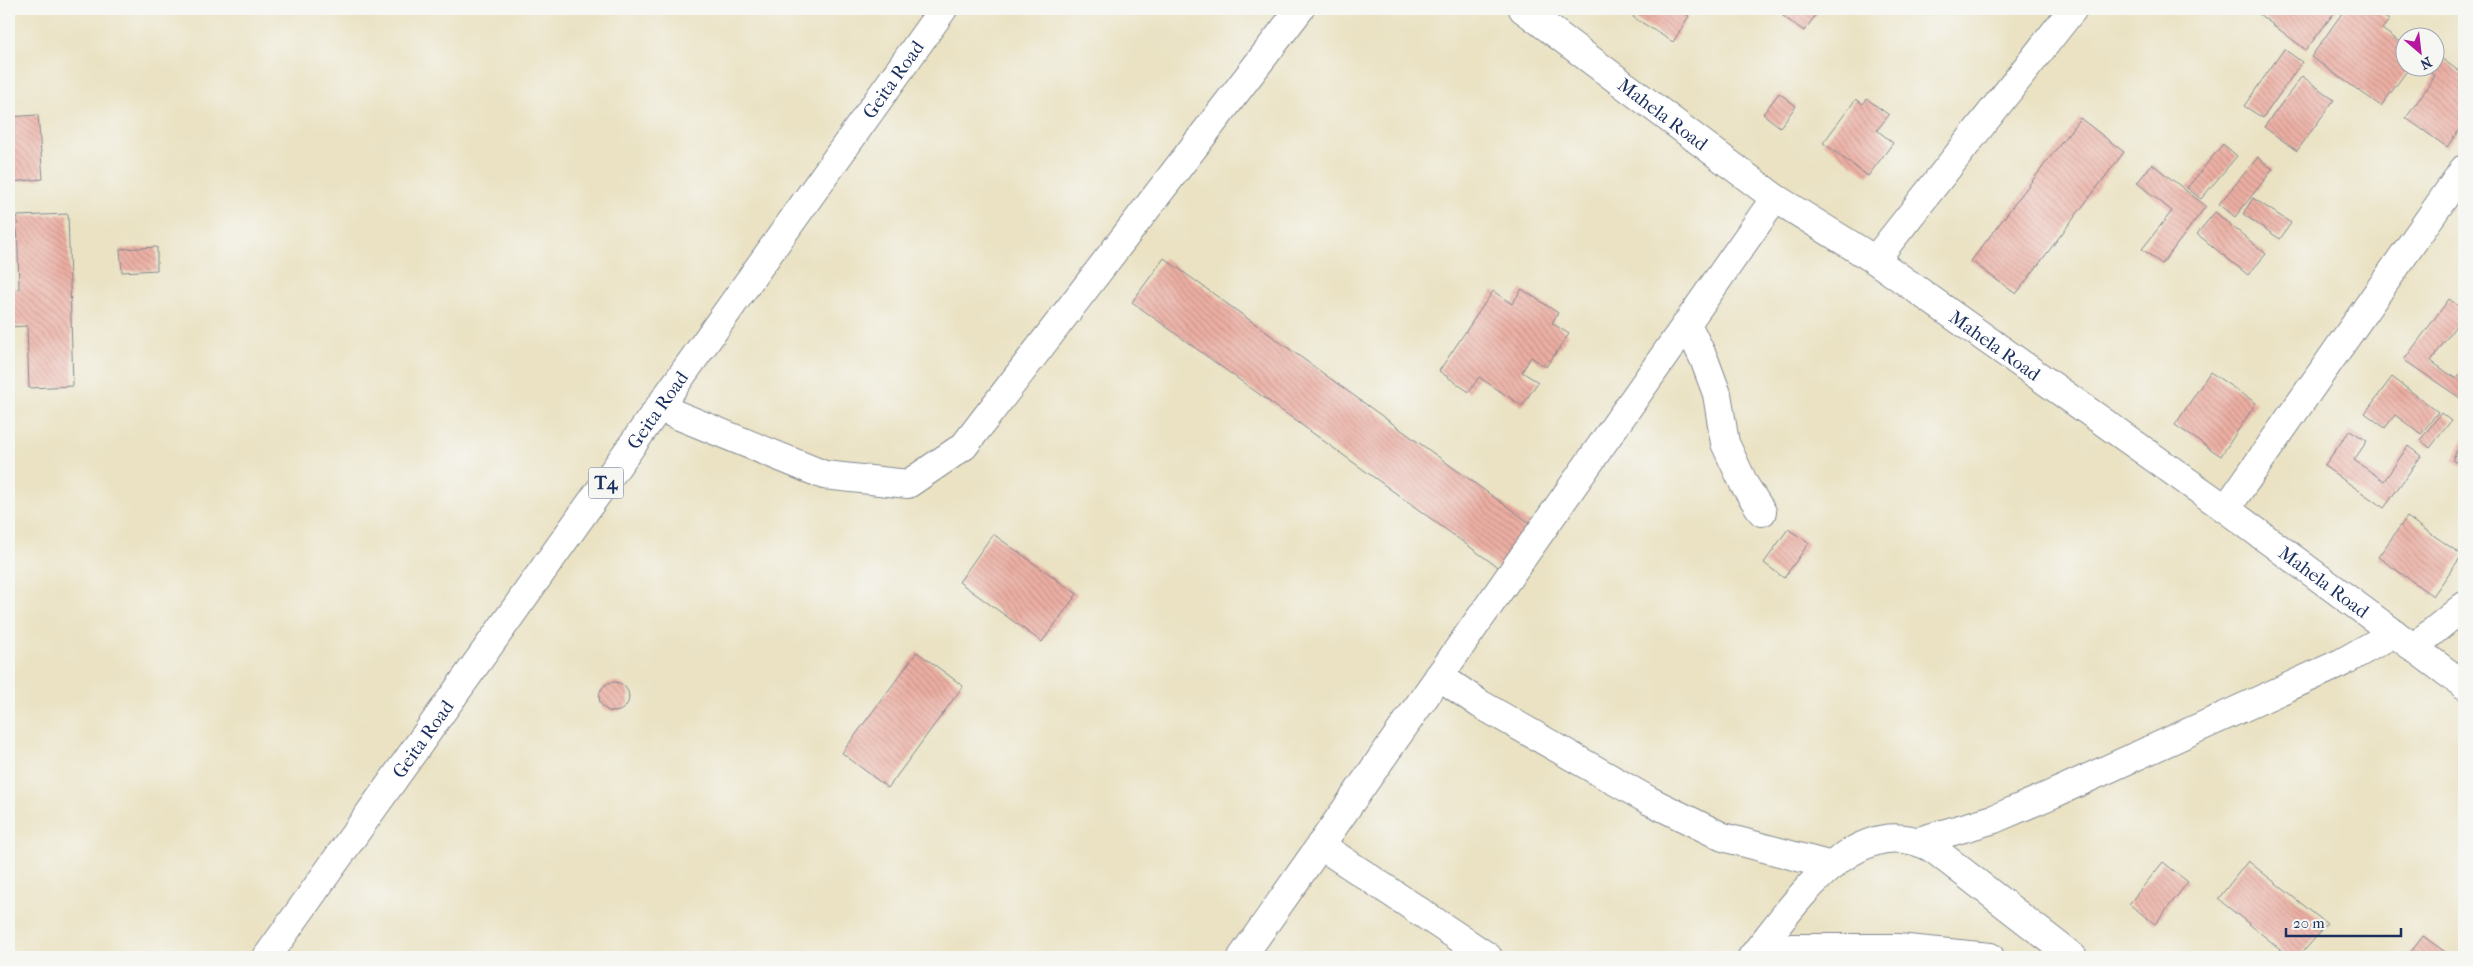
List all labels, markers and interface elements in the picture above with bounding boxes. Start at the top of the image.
north arrow [2396,28,2446,78]
street label: Geita Road [858,36,929,123]
text: N [2417,53,2435,73]
street label: Mahela Road [1613,74,1712,156]
street label: Mahela Road [1945,306,2045,386]
street label: Geita Road [623,367,694,454]
road number: T4 [588,468,624,498]
street label: Mahela Road [2274,542,2373,623]
street label: Geita Road [388,696,459,783]
scale bar [2286,906,2400,938]
text: 20 m [2293,914,2325,932]

